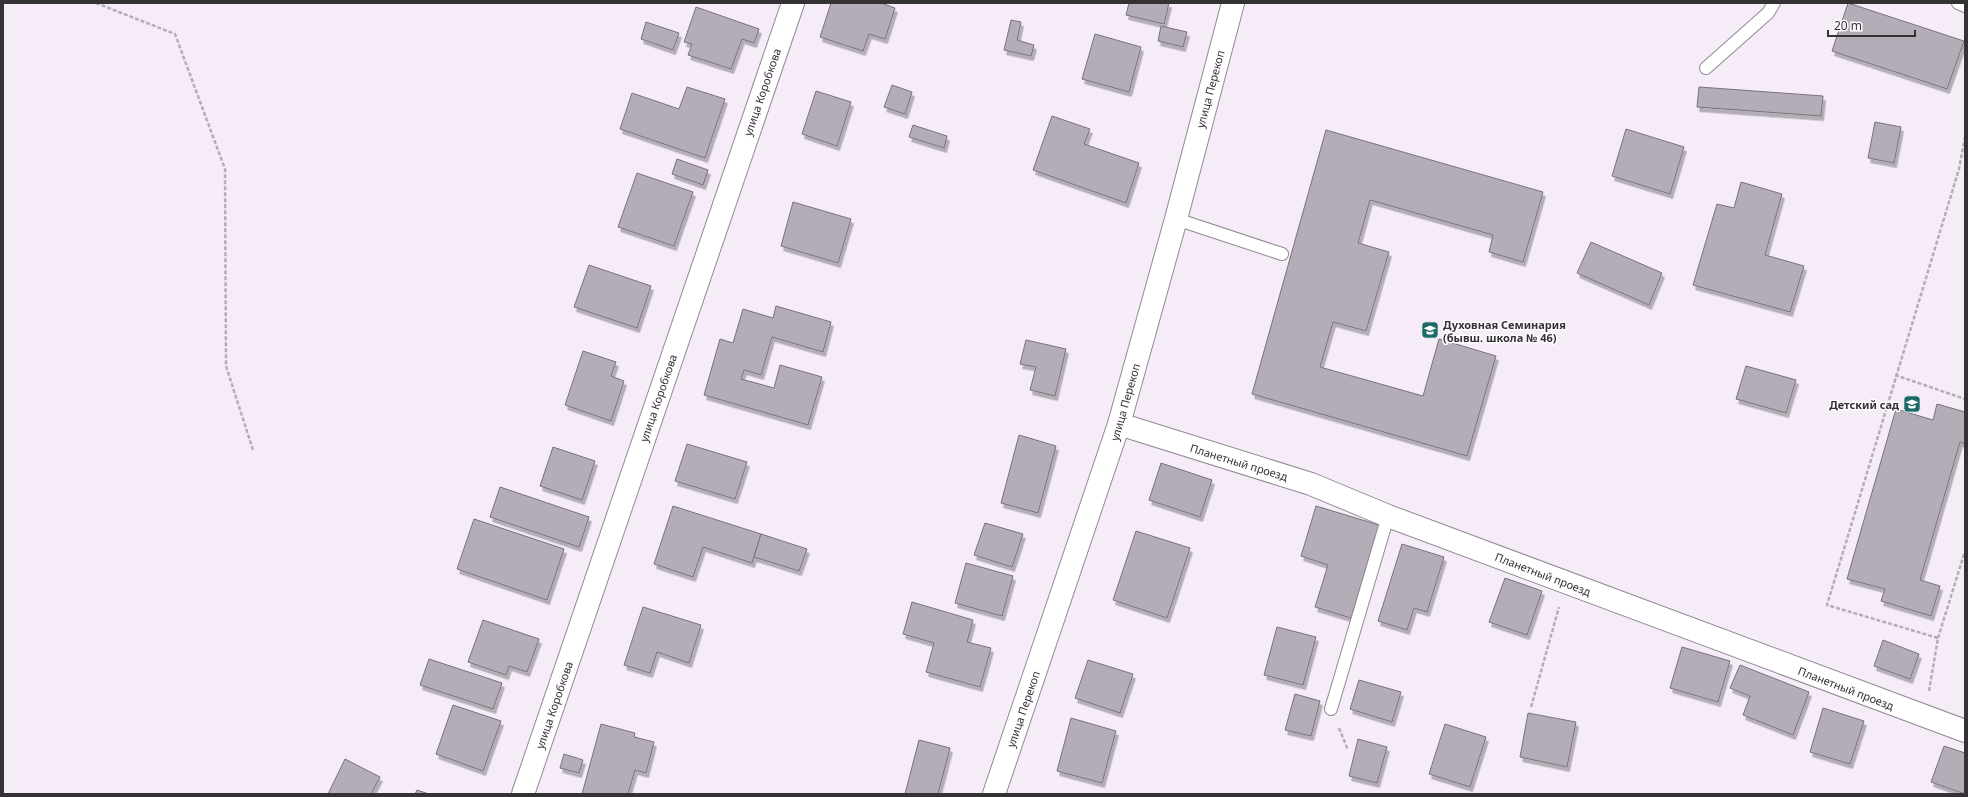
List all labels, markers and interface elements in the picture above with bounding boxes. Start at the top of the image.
scale bar [1828,12,1915,38]
text: 20 m [1834,17,1862,34]
street label: улица Коробкова [740,46,784,138]
street label: улица Перекоп [1192,49,1228,129]
place label: Духовная Семинария (бывш. школа № 46) [1443,317,1566,345]
school or university icon: Духовная Семинария (бывш. школа № 46) [1420,320,1440,340]
street label: улица Коробкова [636,352,680,444]
street label: улица Перекоп [1107,362,1143,442]
school or university icon: Детский сад [1902,394,1922,414]
place label: Детский сад [1829,397,1899,412]
street label: Планетный проезд [1188,440,1290,484]
street label: Планетный проезд [1493,549,1593,599]
street label: улица Коробкова [532,659,576,751]
street label: Планетный проезд [1796,663,1896,713]
street label: улица Перекоп [1003,669,1043,749]

